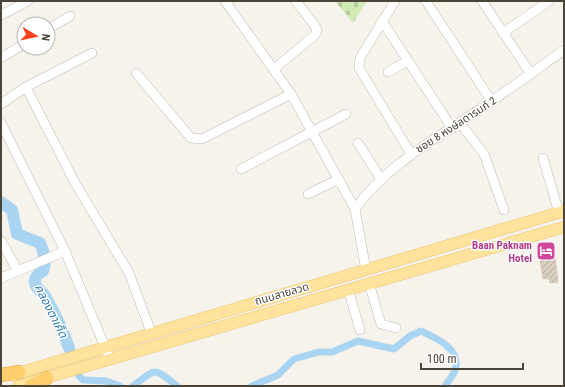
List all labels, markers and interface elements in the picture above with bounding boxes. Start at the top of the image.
north arrow [16,16,56,56]
text: N [38,33,52,42]
street label: ซอย 8 หงษ์ลดารมภ์ 2 [413,94,499,156]
place label: Baan Paknam Hotel [472,239,532,265]
hotel icon: Baan Paknam Hotel [535,240,557,262]
street label: ถนนสายลวด [253,280,311,308]
water label: คลองตาเค็ด [32,282,71,341]
scale bar [421,345,523,371]
text: 100 m [427,352,457,366]

